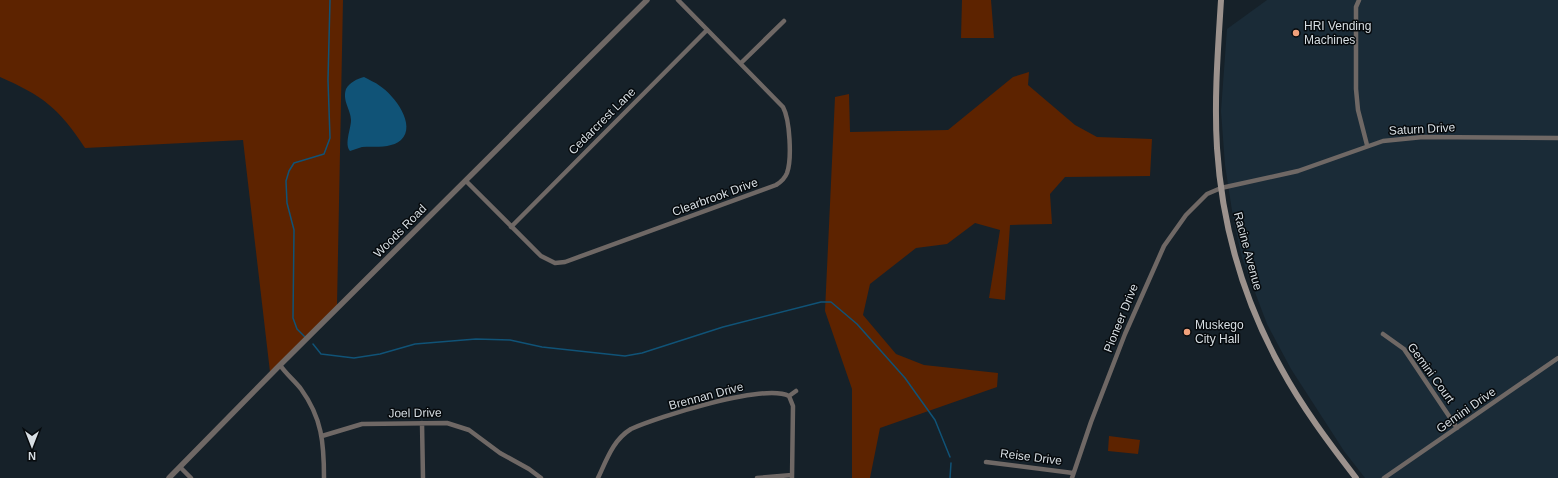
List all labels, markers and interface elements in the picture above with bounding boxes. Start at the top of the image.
place label: HRI Vending Machines [1304,19,1371,47]
marker: HRI Vending Machines [1291,28,1301,38]
street label: Cedarcrest Lane [566,84,639,157]
street label: Saturn Drive [1388,120,1456,138]
street label: Clearbrook Drive [670,175,760,219]
street label: Woods Road [371,202,429,260]
street label: Racine Avenue [1231,210,1265,292]
street label: Pioneer Drive [1101,281,1141,354]
place label: Muskego City Hall [1195,318,1244,346]
marker: Muskego City Hall [1182,327,1192,337]
street label: Gemini Court [1405,340,1458,406]
street label: Brennan Drive [667,379,745,413]
street label: Gemini Drive [1434,384,1499,436]
street label: Joel Drive [388,406,442,420]
north arrow [12,426,52,466]
street label: Reise Drive [999,446,1063,468]
text: N [28,450,36,462]

